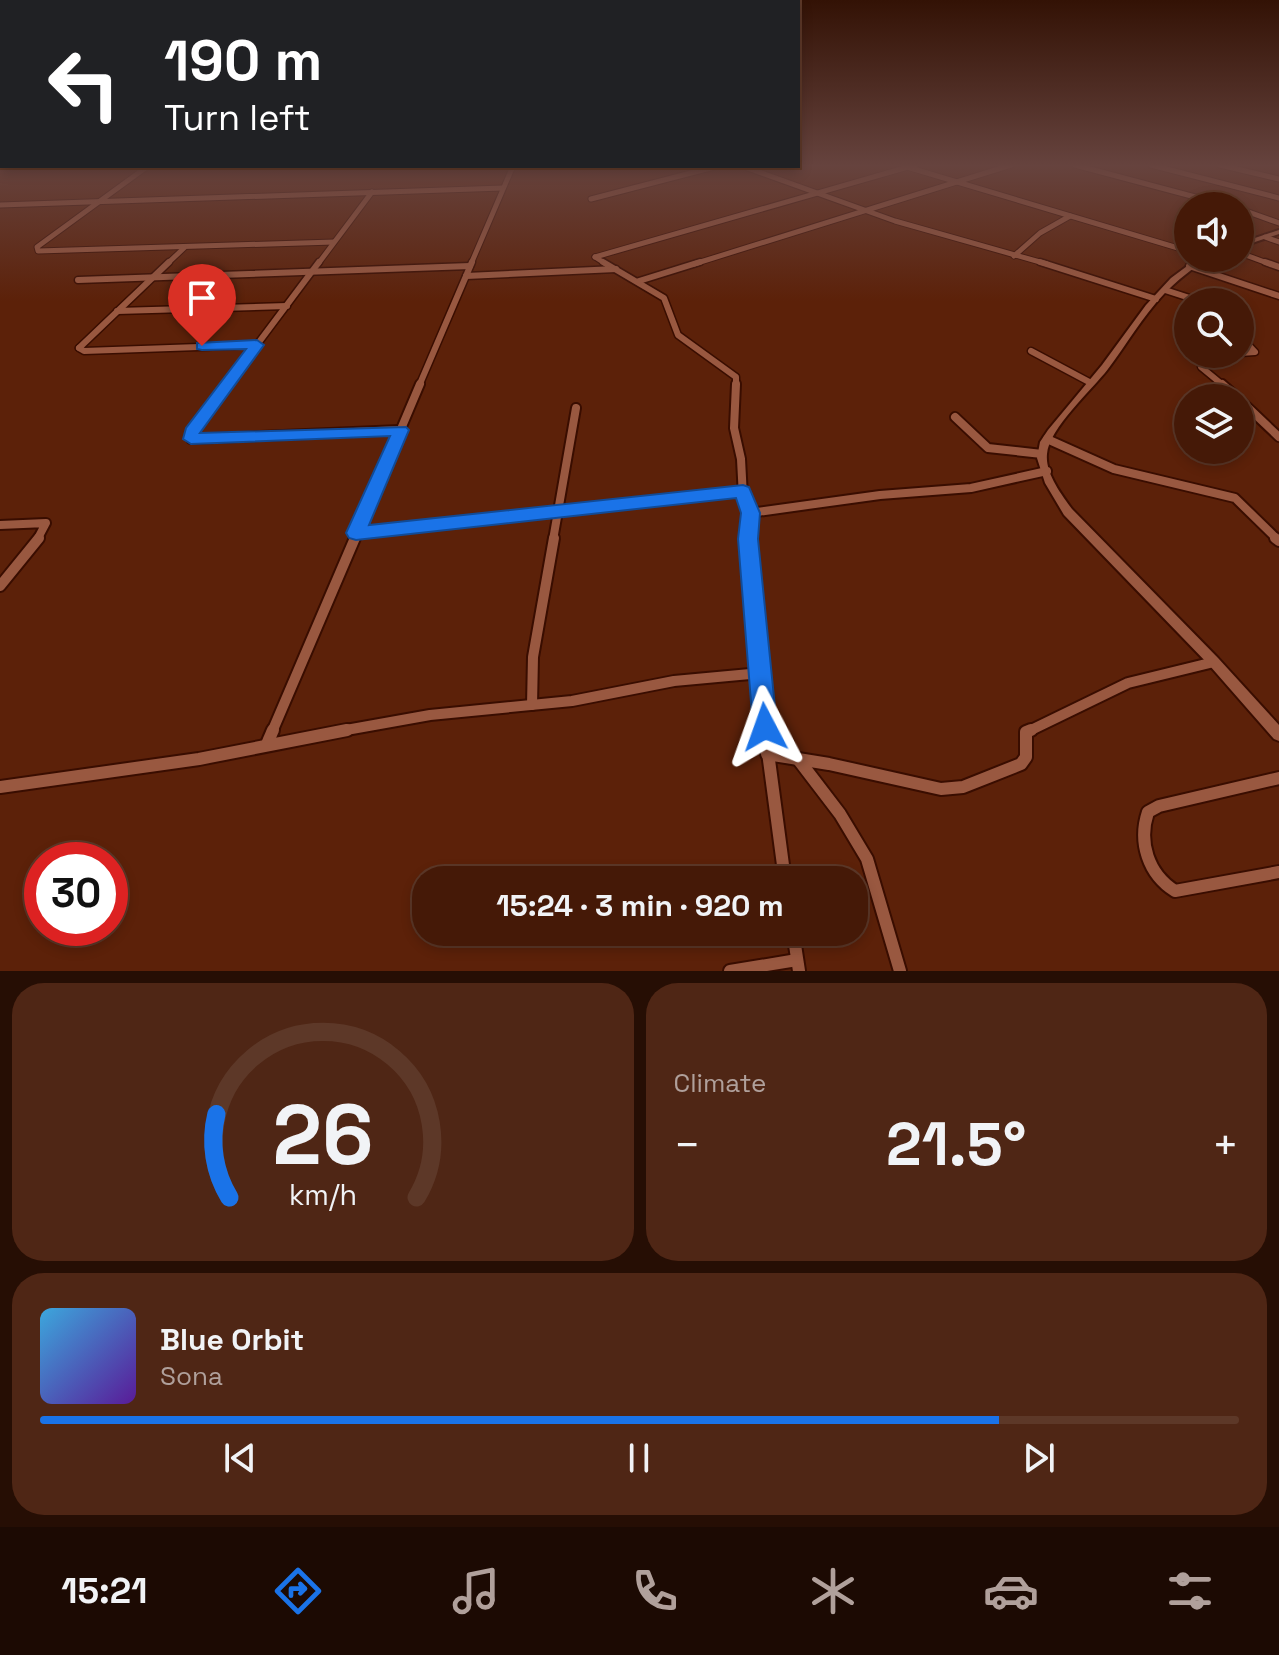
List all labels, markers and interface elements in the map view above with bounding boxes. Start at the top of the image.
text: 190 m [164,25,322,96]
icon: left [32,32,136,136]
text: Turn left [164,95,311,141]
map controls [1174,192,1254,464]
button: sound [1174,192,1254,272]
pin [168,264,236,346]
icon: arrive [180,276,224,320]
button: search [1174,288,1254,368]
button: layers [1174,384,1254,464]
position arrow [723,685,807,769]
speed limit sign: 30 [24,842,128,946]
text: 15:24 · 3 min · 920 m [496,886,784,925]
text: Climate [674,1066,766,1100]
text: 26 [272,1082,373,1188]
text: 21.5° [886,1106,1026,1183]
text: − [674,1117,701,1173]
text: + [1212,1117,1239,1173]
text: km/h [289,1177,357,1213]
text: Blue Orbit [160,1320,304,1359]
text: Sona [160,1359,223,1393]
icon: previous [218,1436,262,1480]
icon: pause [617,1436,661,1480]
icon: next [1017,1436,1061,1480]
icon: directions [270,1563,326,1619]
icon: music [448,1563,504,1619]
icon: phone [627,1563,683,1619]
icon: climate [805,1563,861,1619]
icon: car [983,1563,1039,1619]
icon: filters [1162,1563,1218,1619]
text: 15:21 [61,1568,147,1614]

